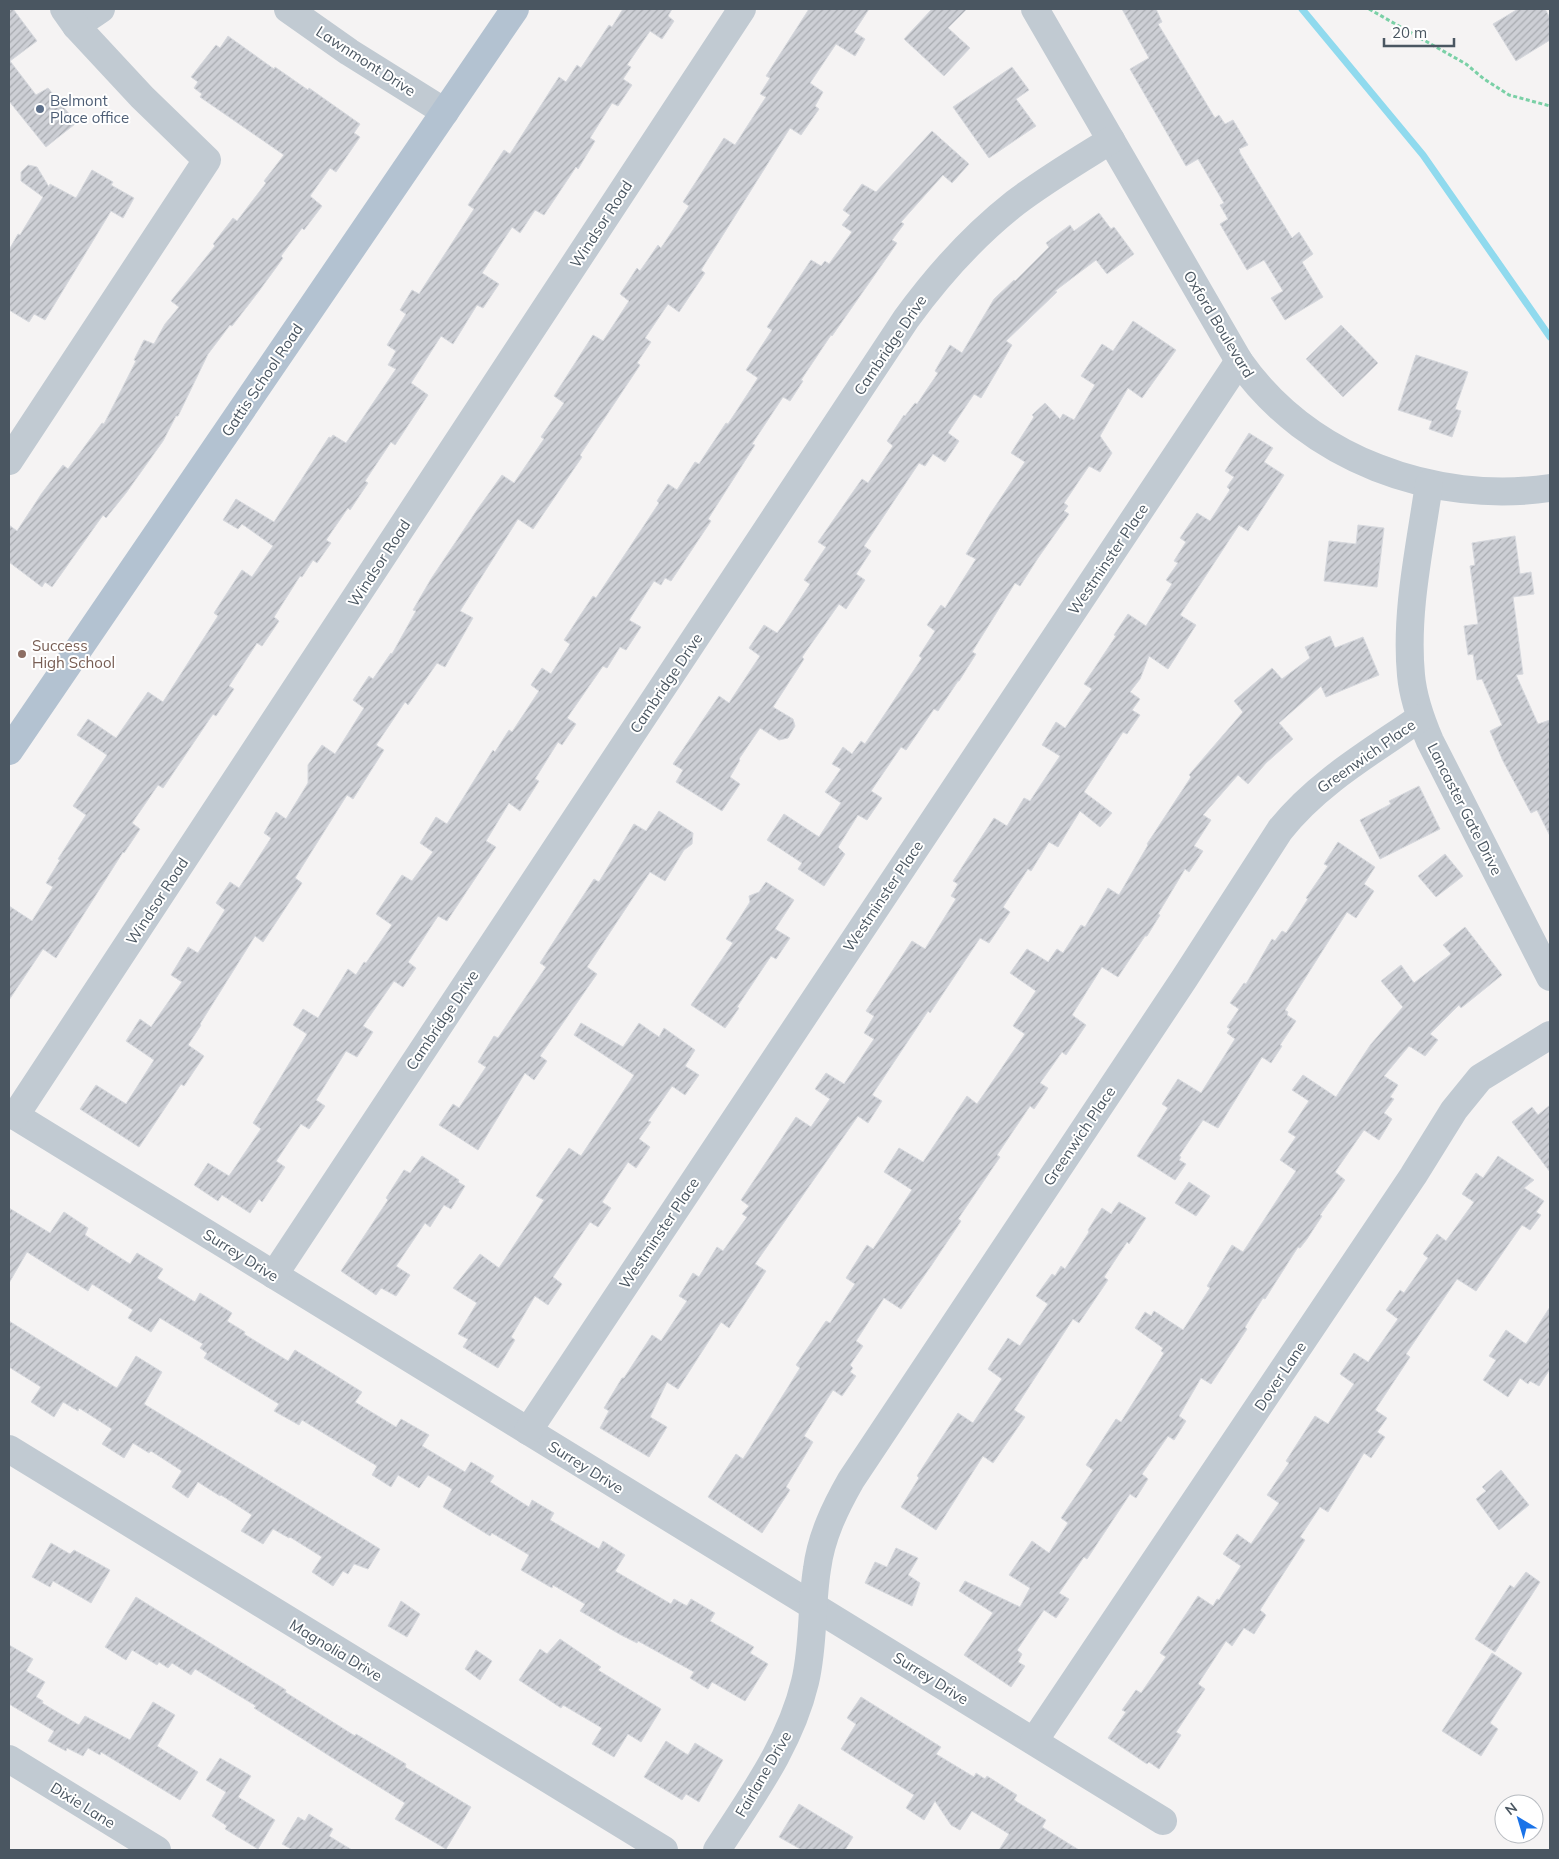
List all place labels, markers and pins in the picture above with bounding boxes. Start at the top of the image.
place label: Belmont Place office [50,91,129,127]
marker: Belmont Place office [34,103,46,115]
place label: Success High School [32,636,115,672]
marker: Success High School [16,648,28,660]

